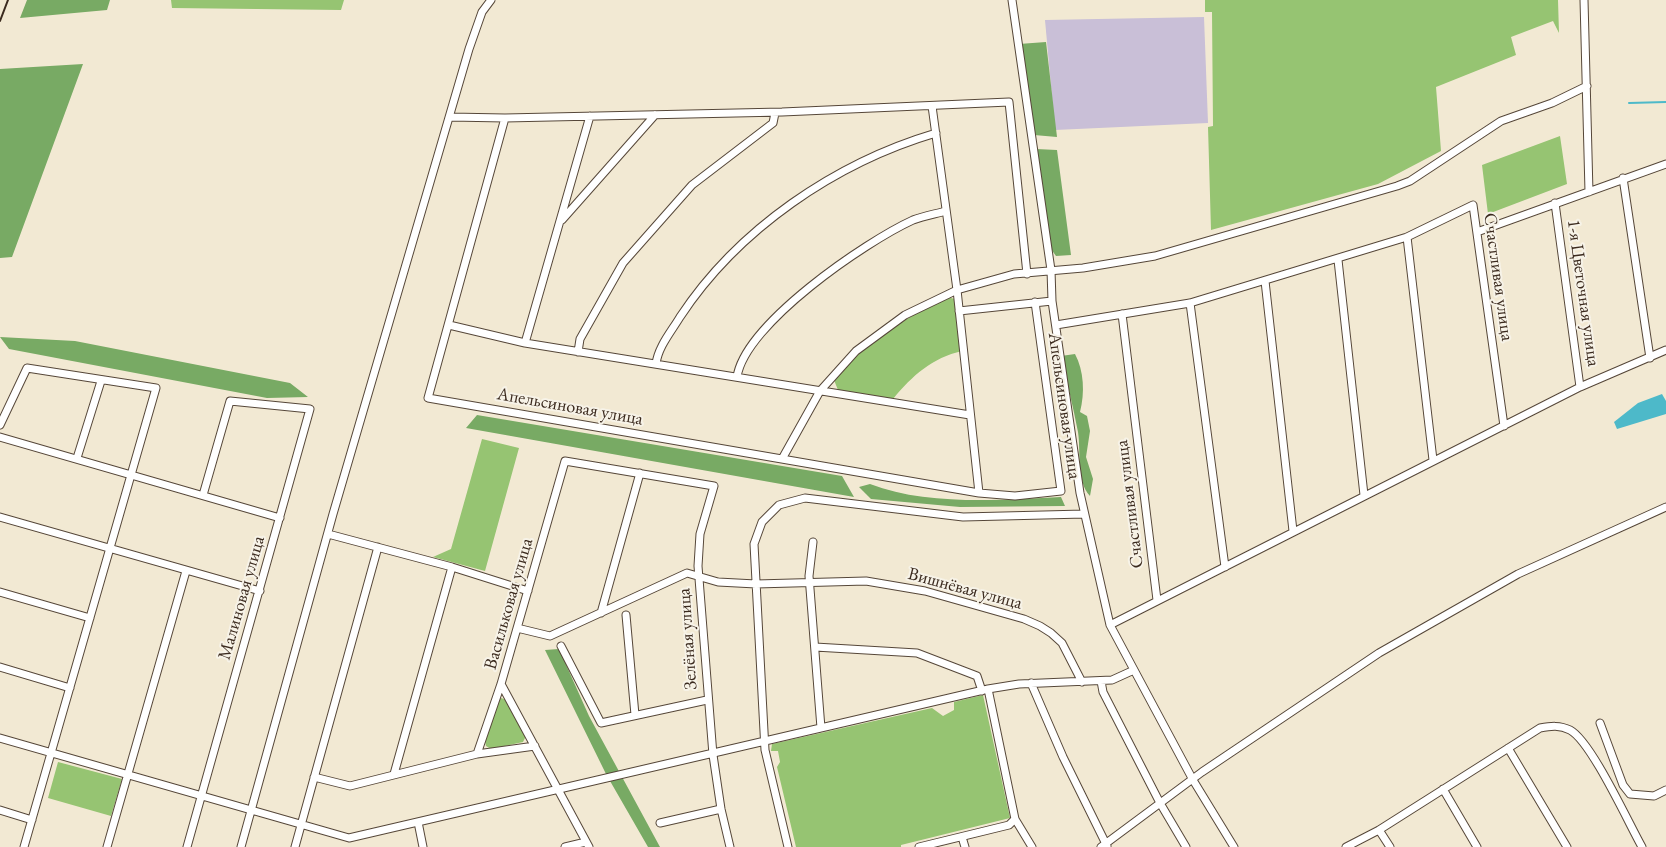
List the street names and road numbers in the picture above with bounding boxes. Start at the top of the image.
street label: Счастливая улица [1478,212,1518,342]
street label: 1-я Цветочная улица [1562,218,1604,368]
street label: Апельсиновая улица [1043,331,1085,481]
street label: Апельсиновая улица [495,384,645,430]
street label: Счастливая улица [1111,439,1149,569]
street label: Малиновая улица [214,534,270,662]
street label: Васильковая улица [480,536,538,672]
street label: Вишнёвая улица [905,563,1025,615]
street label: Зелёная улица [674,587,702,691]

